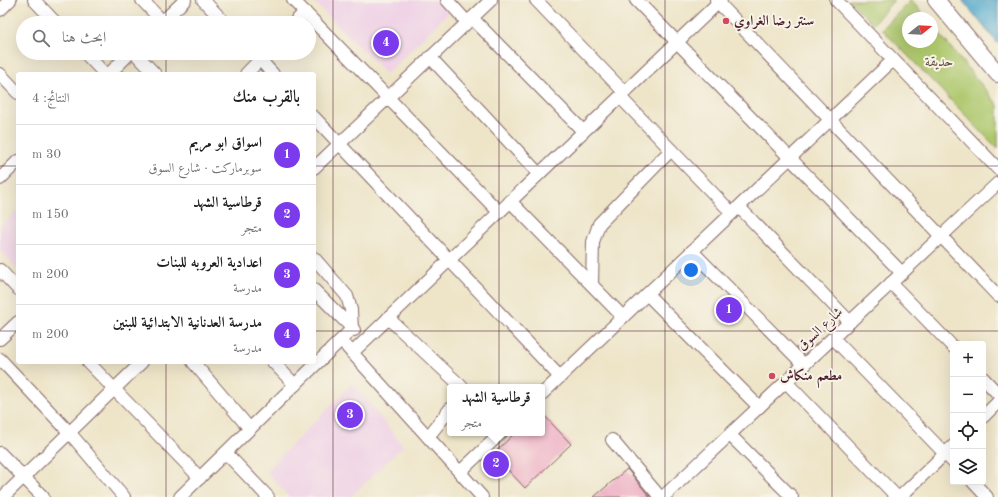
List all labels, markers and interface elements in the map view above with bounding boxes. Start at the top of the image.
north arrow [902,12,938,48]
place label: سنتر رضا الغراوي [734,14,814,32]
search box [16,16,316,60]
marker: سنتر رضا الغراوي [721,16,731,26]
icon: search [30,27,52,49]
pin: 4 [373,28,399,58]
text: ابحث هنا [62,31,106,46]
park label: حديقة [925,55,953,70]
text: بالقرب منك [232,89,300,106]
text: النتائج: 4 [32,92,70,105]
text: اسواق ابو مريم [189,136,262,151]
text: 30 m [32,148,61,161]
text: 1 [283,148,291,161]
text: سوبرماركت · شارع السوق [148,162,262,175]
text: قرطاسية الشهد [193,196,262,211]
text: 150 m [32,208,69,221]
text: 2 [283,208,291,221]
text: متجر [241,222,262,235]
text: اعدادية العروبه للبنات [156,256,262,271]
your location [681,260,701,280]
text: 200 m [32,268,69,281]
text: 3 [283,268,291,281]
text: مدرسة [233,282,262,295]
pin: 1 [716,295,742,325]
street label: شارع السوق [795,305,848,356]
text: مدرسة العدنانية الابتدائية للبنين [113,316,262,331]
text: 200 m [32,328,69,341]
text: 4 [283,328,291,341]
map controls [950,341,986,485]
button: + [950,341,986,377]
text: مدرسة [233,342,262,355]
place label: مطعم منكاش [780,368,842,388]
marker: مطعم منكاش [767,371,777,381]
button: − [950,377,986,413]
popup [447,384,545,436]
text: قرطاسية الشهد [461,391,531,406]
pin: 3 [337,400,363,430]
button: locate [950,413,986,449]
text: متجر [461,417,482,430]
pin: 2 [483,449,509,479]
button: layers [950,449,986,485]

